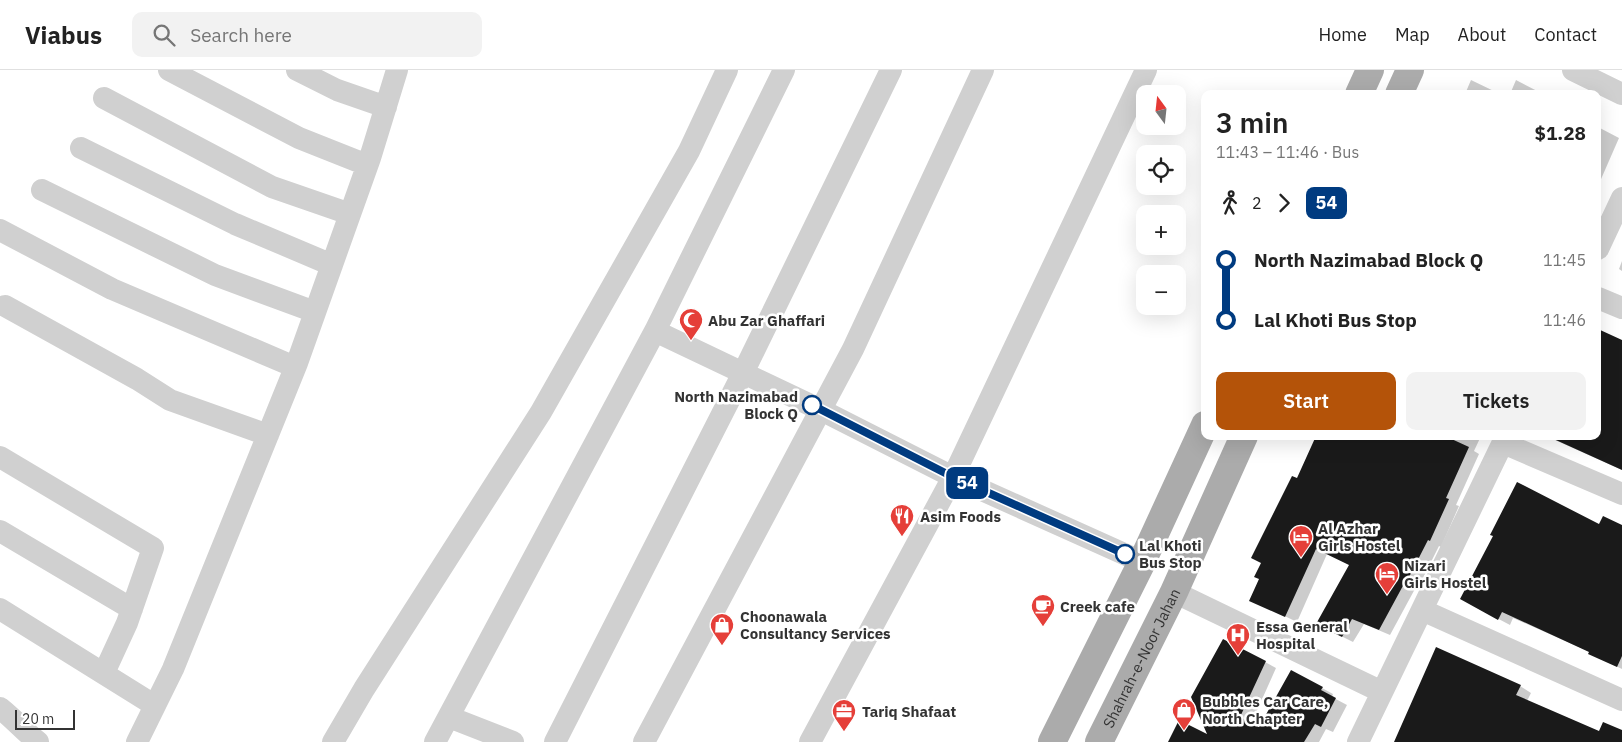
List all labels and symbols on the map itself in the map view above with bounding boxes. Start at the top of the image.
north arrow [1136,85,1186,135]
mosque icon: Abu Zar Ghaffari [678,307,704,341]
place label: Abu Zar Ghaffari [708,311,825,330]
place label: North Nazimabad Block Q [674,387,798,423]
marker: North Nazimabad Block Q [802,395,822,415]
line badge: 54 [944,467,990,499]
restaurant icon: Asim Foods [889,503,915,537]
place label: Asim Foods [920,507,1001,526]
place label: Al Azhar Girls Hostel [1318,519,1401,555]
hotel icon: Al Azhar Girls Hostel [1288,524,1314,558]
place label: Lal Khoti Bus Stop [1139,536,1202,572]
marker: Lal Khoti Bus Stop [1115,544,1135,564]
place label: Nizari Girls Hostel [1404,556,1487,592]
hotel icon: Nizari Girls Hostel [1374,561,1400,595]
street label: Shahrah-e-Noor Jahan [1098,585,1184,731]
cafe icon: Creek cafe [1030,593,1056,627]
place label: Creek cafe [1060,597,1135,616]
place label: Choonawala Consultancy Services [740,607,891,643]
shop icon: Choonawala Consultancy Services [709,612,735,646]
place label: Essa General Hospital [1256,617,1348,653]
hospital icon: Essa General Hospital [1225,622,1251,656]
place label: Bubbles Car Care, North Chapter [1202,692,1328,728]
shop icon: Bubbles Car Care, North Chapter [1171,697,1197,731]
office icon: Tariq Shafaat [831,698,857,732]
place label: Tariq Shafaat [862,702,956,721]
scale bar [15,707,75,730]

